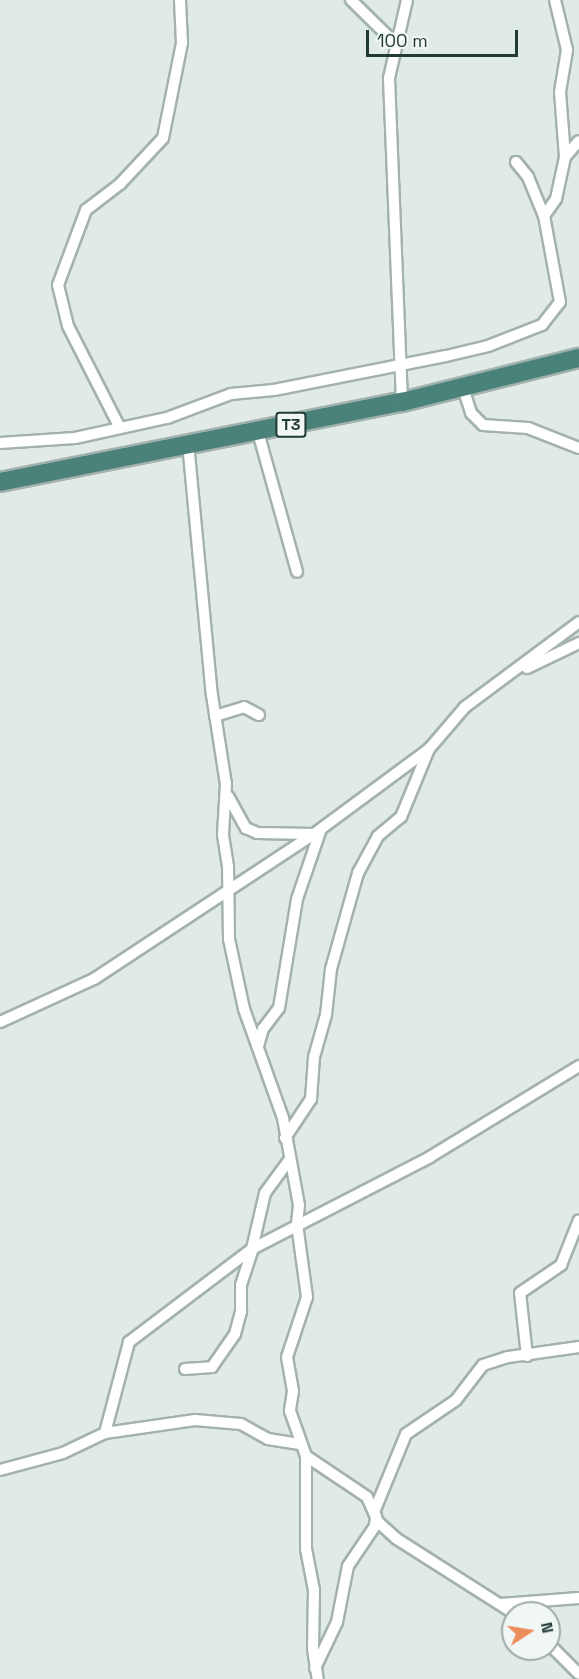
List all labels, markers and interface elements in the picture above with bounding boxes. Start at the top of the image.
scale bar [369,18,520,56]
text: 100 m [377,29,428,52]
road number: T3 [274,412,308,438]
north arrow [501,1601,561,1661]
text: N [536,1620,559,1635]

